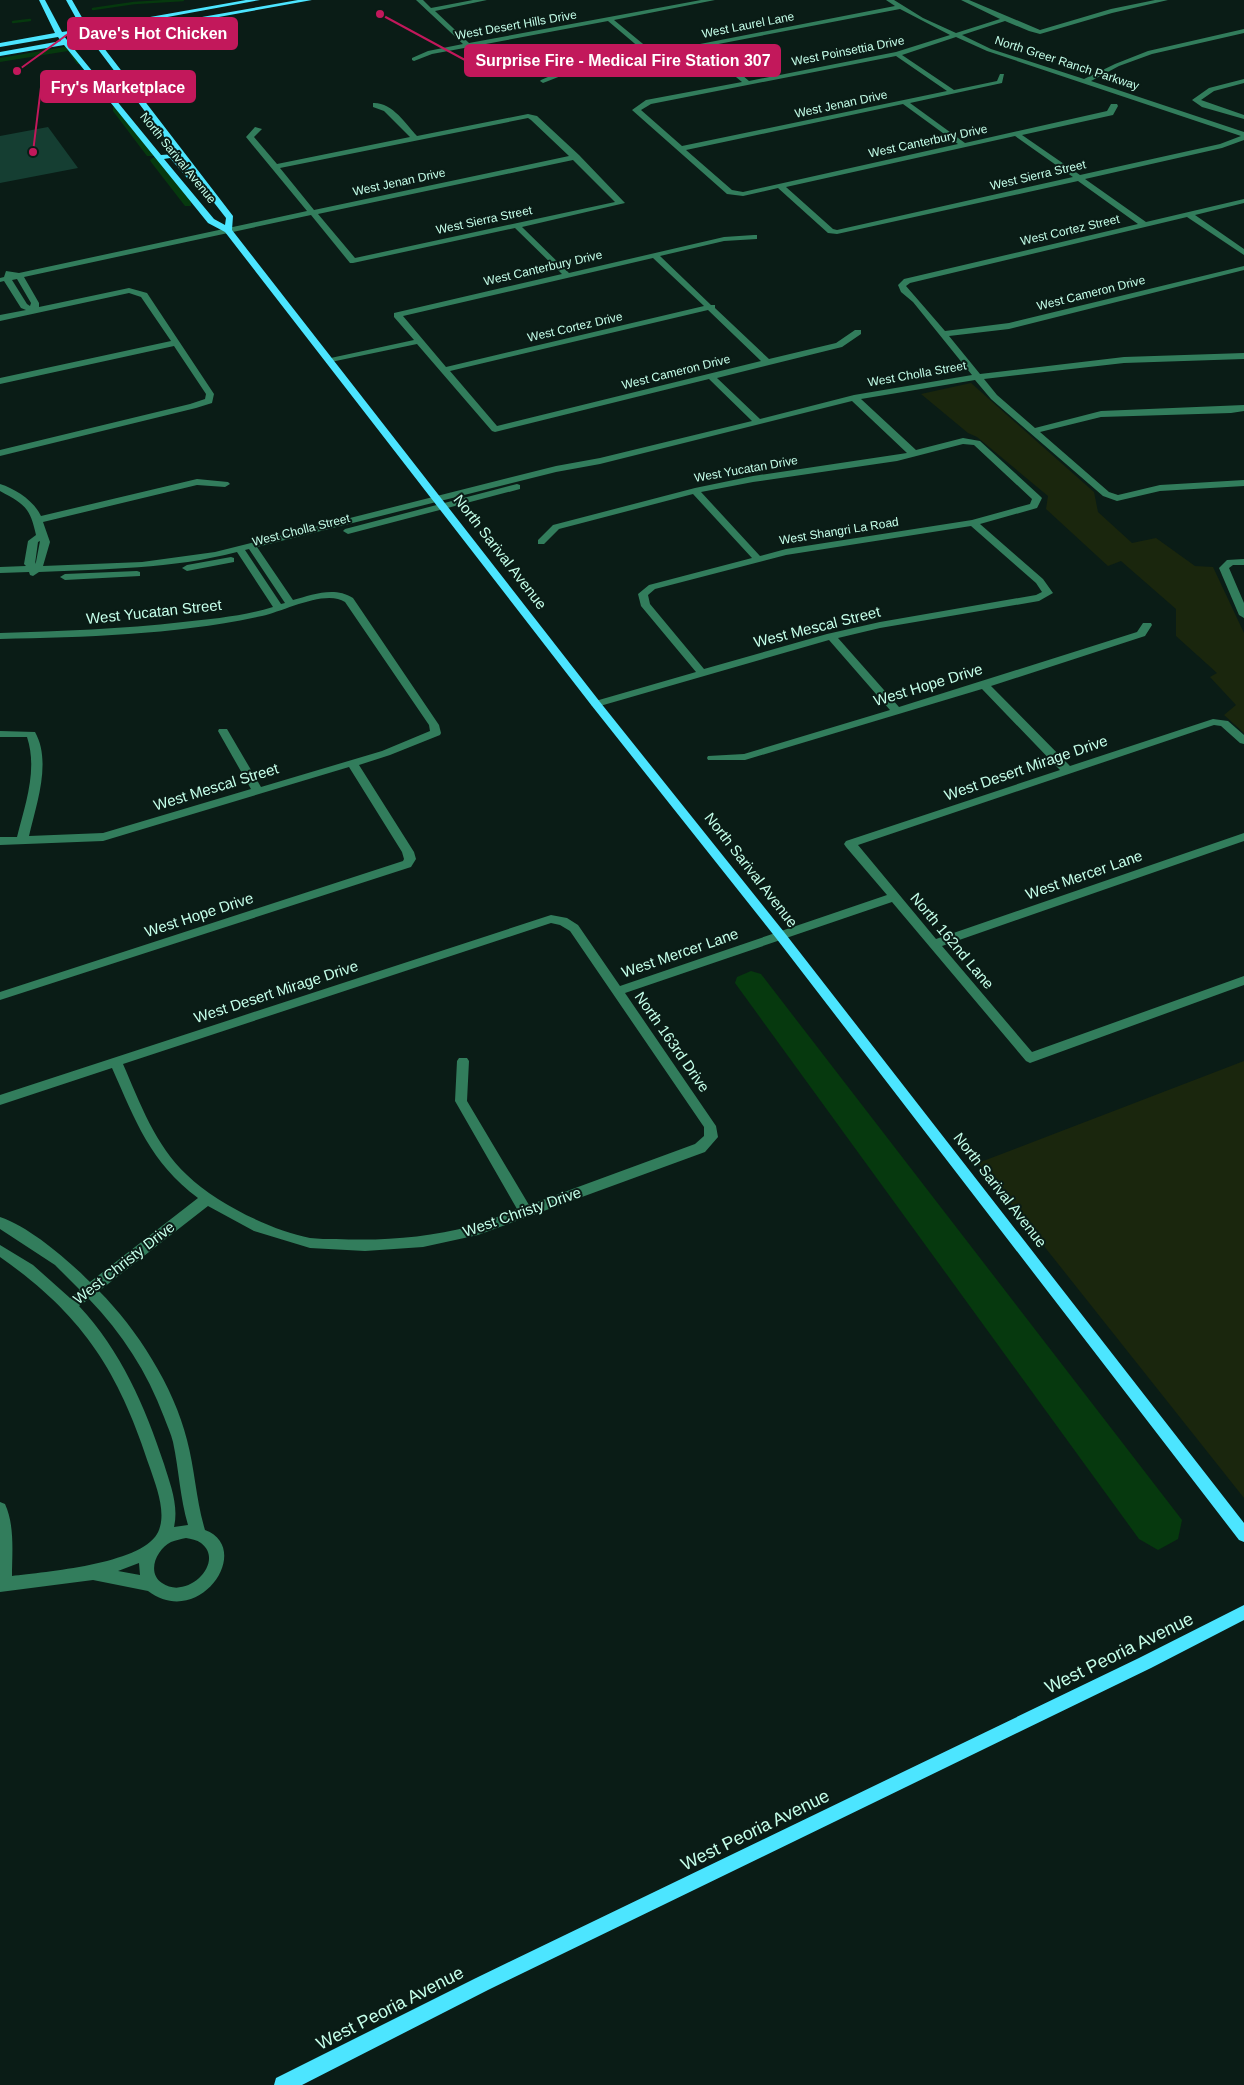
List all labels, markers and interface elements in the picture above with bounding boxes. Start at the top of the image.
street label: West Desert Hills Drive [454,7,578,43]
street label: West Laurel Lane [701,9,796,41]
callout: Dave's Hot Chicken [68,18,237,49]
text: Dave's Hot Chicken [79,25,227,42]
street label: West Poinsettia Drive [790,33,906,69]
street label: North Greer Ranch Parkway [993,33,1141,93]
callout: Surprise Fire - Medical Fire Station 307 [465,45,780,76]
text: Surprise Fire - Medical Fire Station 307 [475,52,771,69]
callout: Fry's Marketplace [41,71,195,102]
text: Fry's Marketplace [51,79,185,96]
street label: West Jenan Drive [793,87,889,121]
street label: North Sarival Avenue [137,110,219,206]
street label: West Canterbury Drive [867,121,989,160]
street label: West Sierra Street [989,157,1088,193]
street label: West Jenan Drive [351,165,447,199]
street label: West Sierra Street [435,203,534,237]
street label: West Cortez Street [1019,212,1121,248]
street label: West Canterbury Drive [482,247,604,288]
street label: West Cameron Drive [1035,273,1147,313]
street label: West Cortez Drive [526,309,624,345]
street label: West Cameron Drive [620,352,732,392]
street label: West Cholla Street [867,358,968,390]
street label: West Yucatan Drive [693,453,799,485]
street label: North Sarival Avenue [450,491,550,612]
street label: West Cholla Street [251,511,352,549]
street label: West Shangri La Road [778,515,900,547]
street label: West Yucatan Street [85,596,223,627]
street label: West Mescal Street [752,602,883,650]
street label: West Hope Drive [871,660,984,709]
street label: West Desert Mirage Drive [942,732,1110,803]
street label: West Mescal Street [151,759,281,814]
street label: North Sarival Avenue [701,809,801,930]
street label: West Mercer Lane [1023,847,1144,902]
street label: West Hope Drive [142,889,255,940]
street label: North 162nd Lane [907,889,997,992]
street label: West Mercer Lane [619,925,740,980]
street label: West Desert Mirage Drive [192,957,360,1026]
street label: North 163rd Drive [631,988,713,1095]
street label: North Sarival Avenue [950,1129,1050,1250]
street label: West Christy Drive [460,1183,583,1240]
street label: West Christy Drive [70,1218,178,1307]
street label: West Peoria Avenue [1042,1608,1196,1698]
street label: West Peoria Avenue [678,1785,832,1875]
street label: West Peoria Avenue [313,1962,467,2054]

